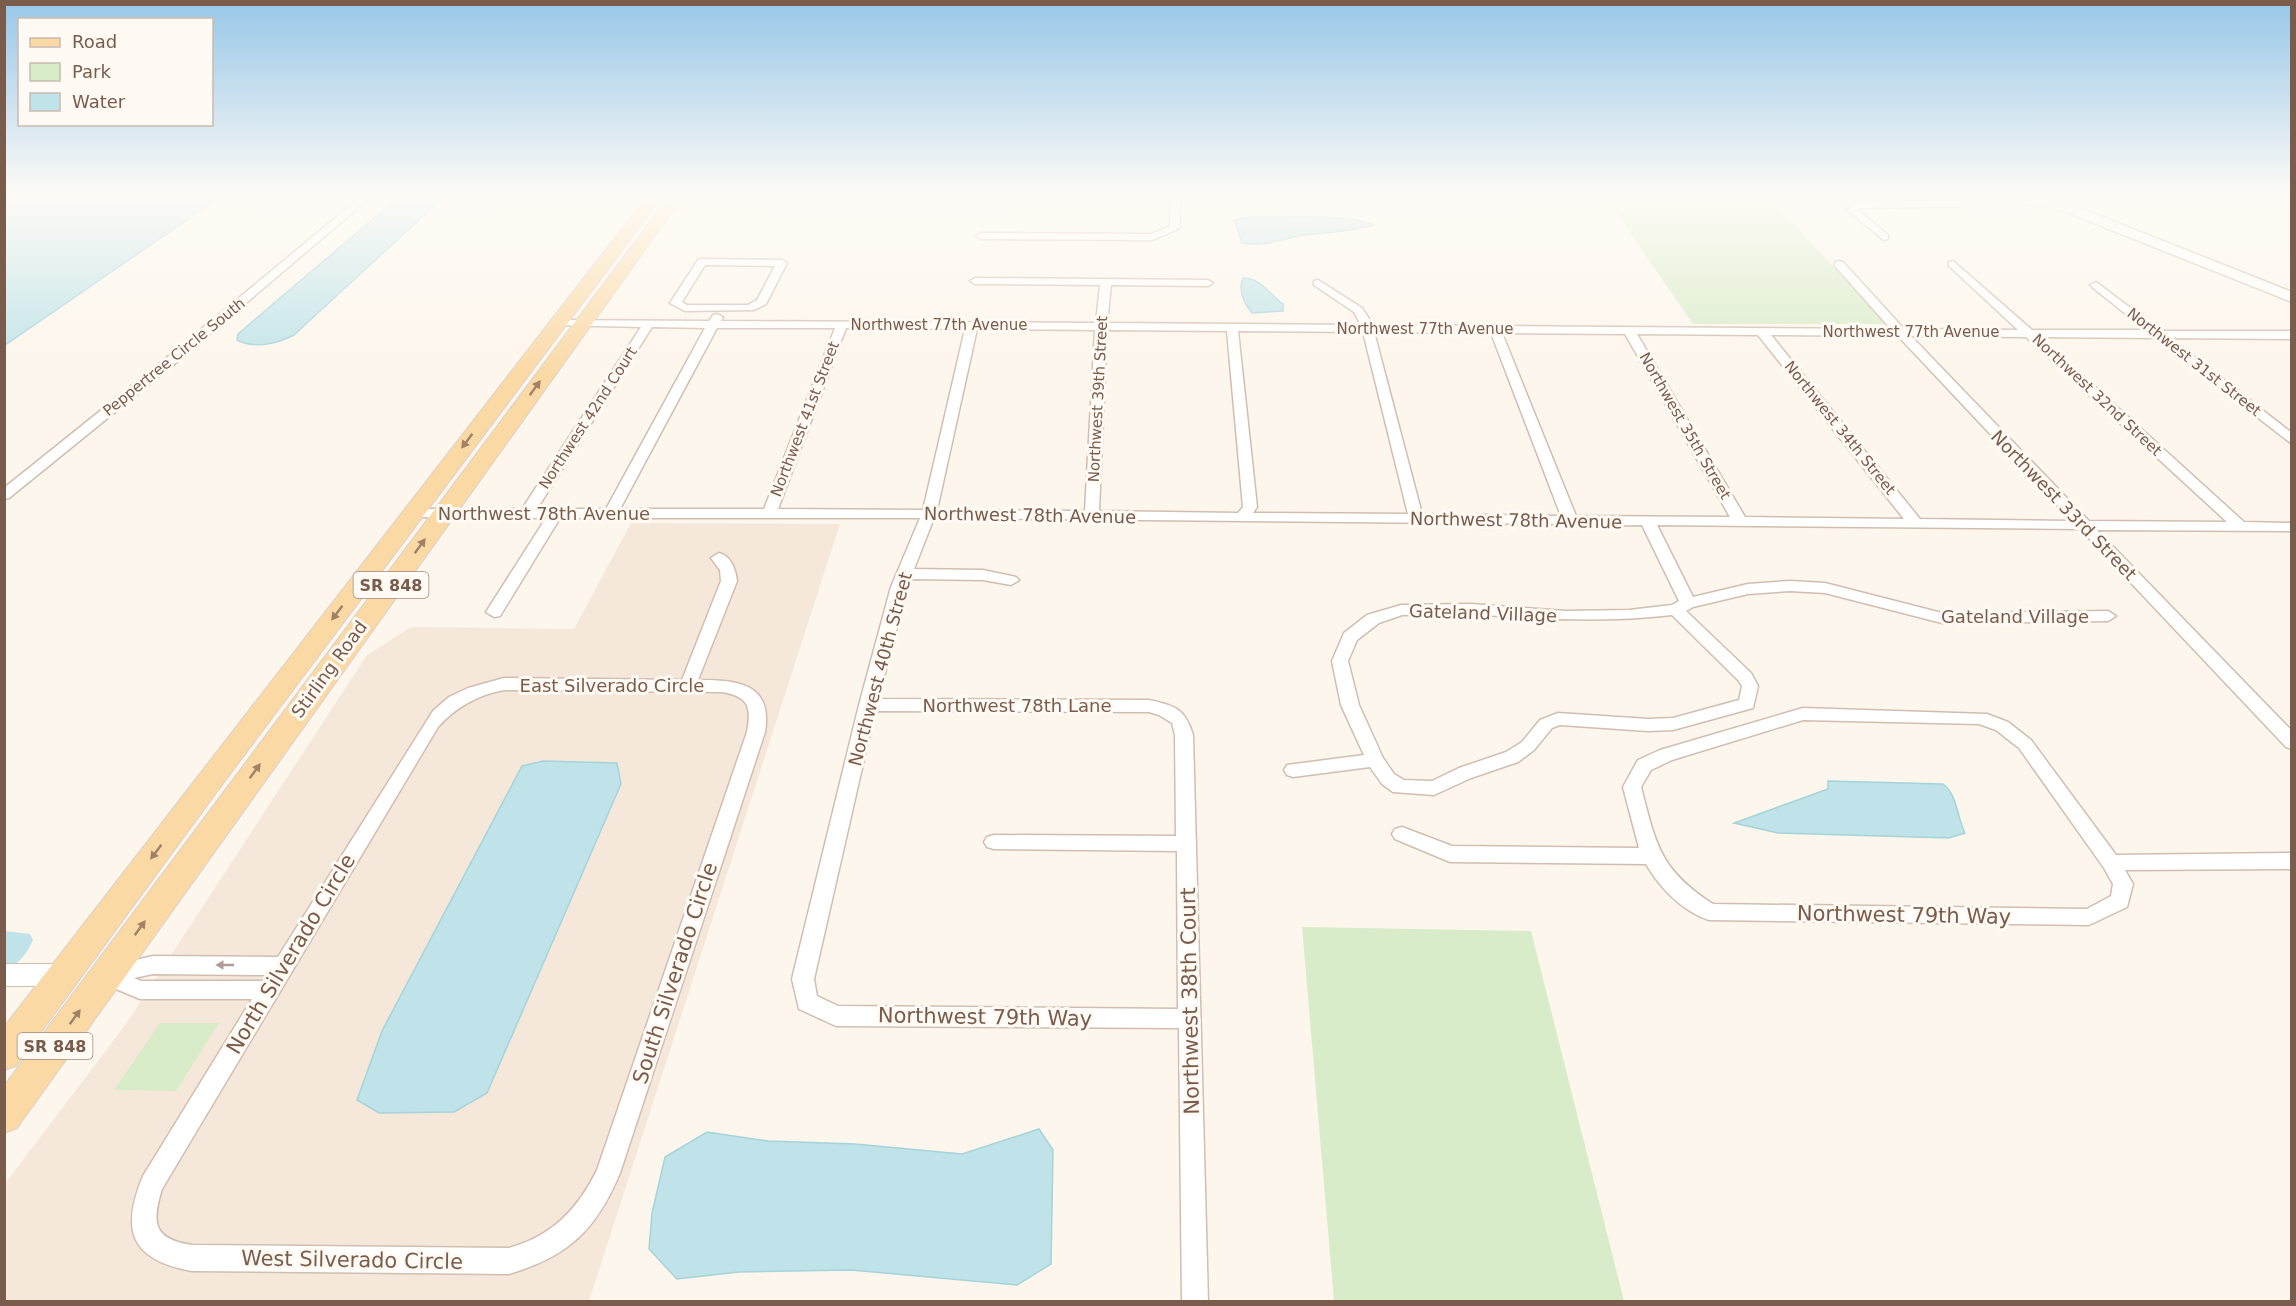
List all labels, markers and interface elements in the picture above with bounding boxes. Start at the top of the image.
legend [18,18,213,126]
text: Road [72,31,117,52]
text: Park [72,61,111,82]
text: Water [72,91,126,112]
street label: Peppertree Circle South [99,294,249,420]
street label: Northwest 31st Street [2123,304,2265,420]
street label: Northwest 39th Street [1085,315,1111,483]
street label: Northwest 77th Avenue [851,316,1027,334]
street label: Northwest 77th Avenue [1337,320,1513,338]
street label: Northwest 77th Avenue [1823,323,1999,341]
street label: Northwest 32nd Street [2029,330,2166,460]
street label: Northwest 41st Street [767,339,843,499]
street label: Northwest 42nd Court [535,343,641,493]
street label: Northwest 35th Street [1636,349,1735,503]
street label: Northwest 34th Street [1781,358,1900,499]
one-way arrow [529,381,541,397]
street label: Northwest 33rd Street [1987,426,2141,584]
one-way arrow [462,434,474,449]
street label: Northwest 78th Avenue [438,503,650,524]
street label: Northwest 78th Avenue [924,503,1136,527]
street label: Northwest 78th Avenue [1410,508,1622,532]
one-way arrow [414,538,426,554]
street label: Northwest 40th Street [844,570,916,768]
road number: SR 848 [354,572,428,598]
street label: Gateland Village [1409,600,1557,626]
one-way arrow [331,606,343,621]
street label: Gateland Village [1941,606,2089,627]
street label: Stirling Road [287,616,371,722]
street label: East Silverado Circle [520,675,704,696]
street label: Northwest 78th Lane [923,695,1111,716]
one-way arrow [249,763,261,779]
one-way arrow [151,844,163,859]
street label: North Silverado Circle [222,850,360,1058]
street label: South Silverado Circle [628,859,722,1087]
street label: Northwest 38th Court [1176,887,1204,1115]
street label: Northwest 79th Way [1797,901,2011,929]
one-way arrow [134,920,146,936]
one-way arrow [216,960,235,970]
street label: Northwest 79th Way [878,1003,1092,1031]
one-way arrow [69,1010,81,1026]
road number: SR 848 [17,1033,92,1059]
street label: West Silverado Circle [241,1246,463,1274]

